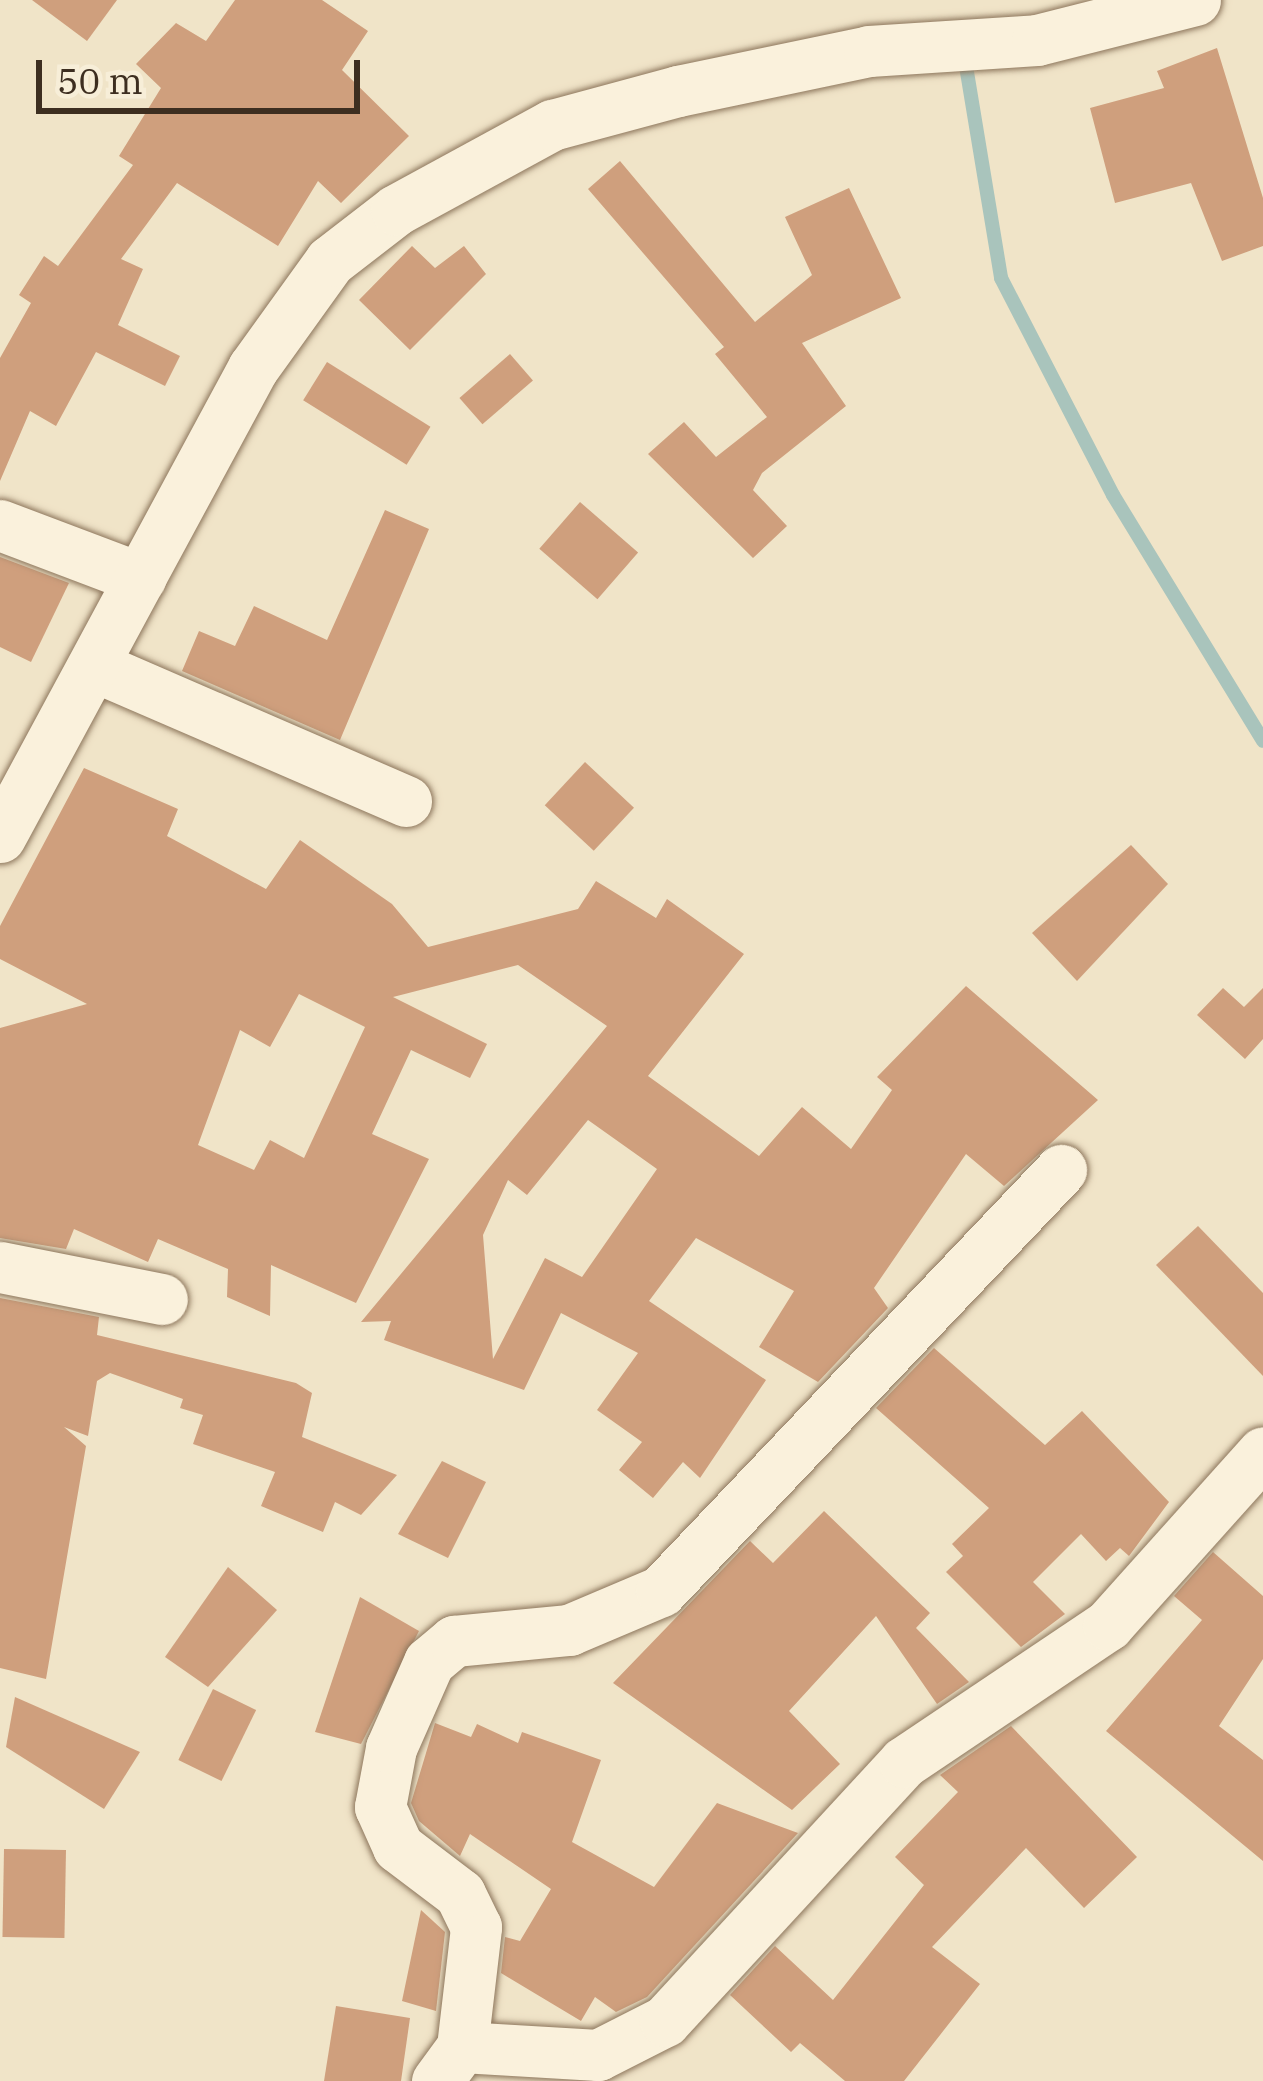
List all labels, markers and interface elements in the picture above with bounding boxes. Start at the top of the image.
scale bar [42,36,366,110]
text: 50 m [57,57,143,104]

